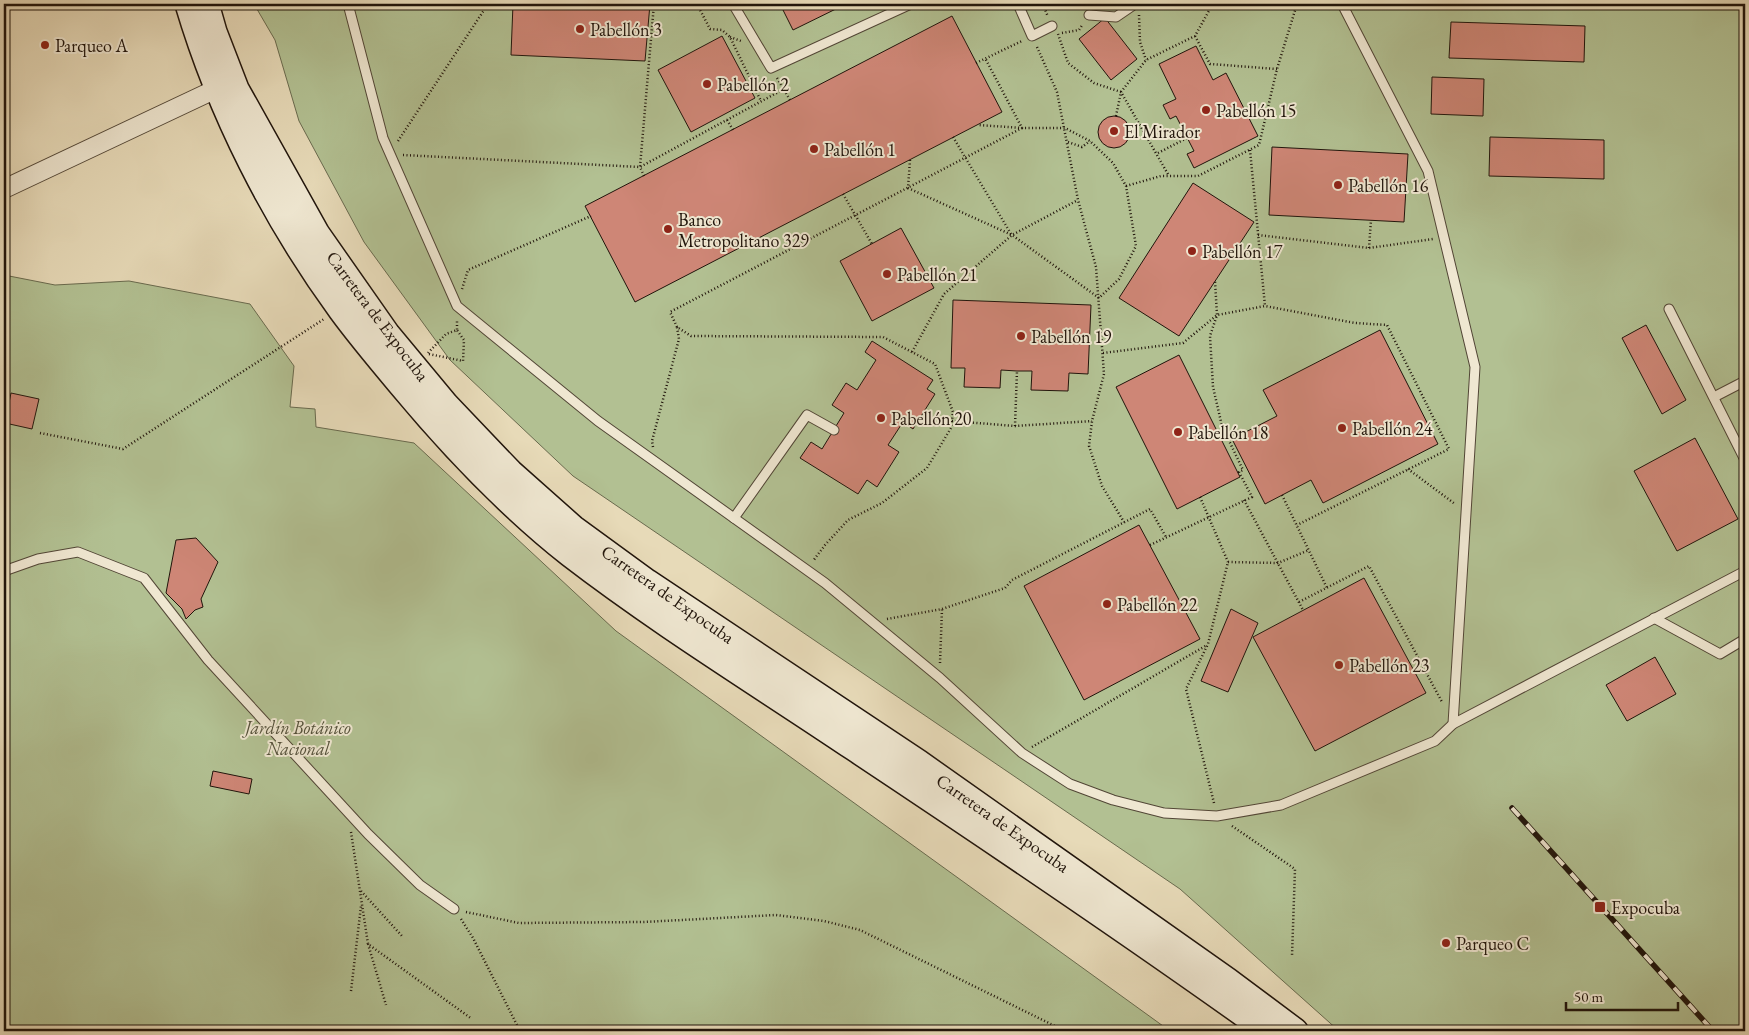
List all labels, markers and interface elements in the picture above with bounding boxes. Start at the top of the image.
place label: Pabellón 3 [590,18,662,41]
marker: Pabellón 3 [574,23,586,35]
place label: Parqueo A [55,34,128,57]
marker: Parqueo A [39,39,51,51]
place label: Pabellón 2 [717,73,789,96]
marker: Pabellón 2 [701,78,713,90]
place label: Pabellón 15 [1216,99,1296,122]
marker: Pabellón 15 [1200,104,1212,116]
place label: El Mirador [1124,120,1200,143]
marker: El Mirador [1108,125,1120,137]
place label: Pabellón 1 [824,138,896,161]
marker: Pabellón 1 [808,143,820,155]
place label: Pabellón 16 [1348,174,1429,197]
marker: Pabellón 16 [1332,179,1344,191]
place label: Banco Metropolitano 329 [678,208,809,252]
marker: Banco Metropolitano 329 [662,223,674,235]
place label: Pabellón 17 [1202,240,1283,263]
marker: Pabellón 17 [1186,245,1198,257]
street label: Carretera de Expocuba [321,246,435,386]
place label: Pabellón 21 [897,263,977,286]
marker: Pabellón 21 [881,268,893,280]
place label: Pabellón 19 [1031,325,1112,348]
marker: Pabellón 19 [1015,330,1027,342]
place label: Pabellón 20 [891,407,972,430]
marker: Pabellón 20 [875,412,887,424]
place label: Pabellón 24 [1352,417,1433,440]
place label: Pabellón 18 [1188,421,1268,444]
marker: Pabellón 24 [1336,422,1348,434]
marker: Pabellón 18 [1172,426,1184,438]
street label: Carretera de Expocuba [597,539,740,649]
place label: Pabellón 22 [1117,593,1198,616]
marker: Pabellón 22 [1101,598,1113,610]
place label: Pabellón 23 [1349,654,1429,677]
marker: Pabellón 23 [1333,659,1345,671]
park label: Jardín Botánico Nacional [241,716,351,760]
street label: Carretera de Expocuba [932,768,1075,878]
place label: Expocuba [1611,896,1681,919]
marker: Expocuba [1593,900,1607,914]
place label: Parqueo C [1456,932,1529,955]
marker: Parqueo C [1440,937,1452,949]
scale bar [1566,980,1679,1012]
text: 50 m [1574,987,1603,1006]

